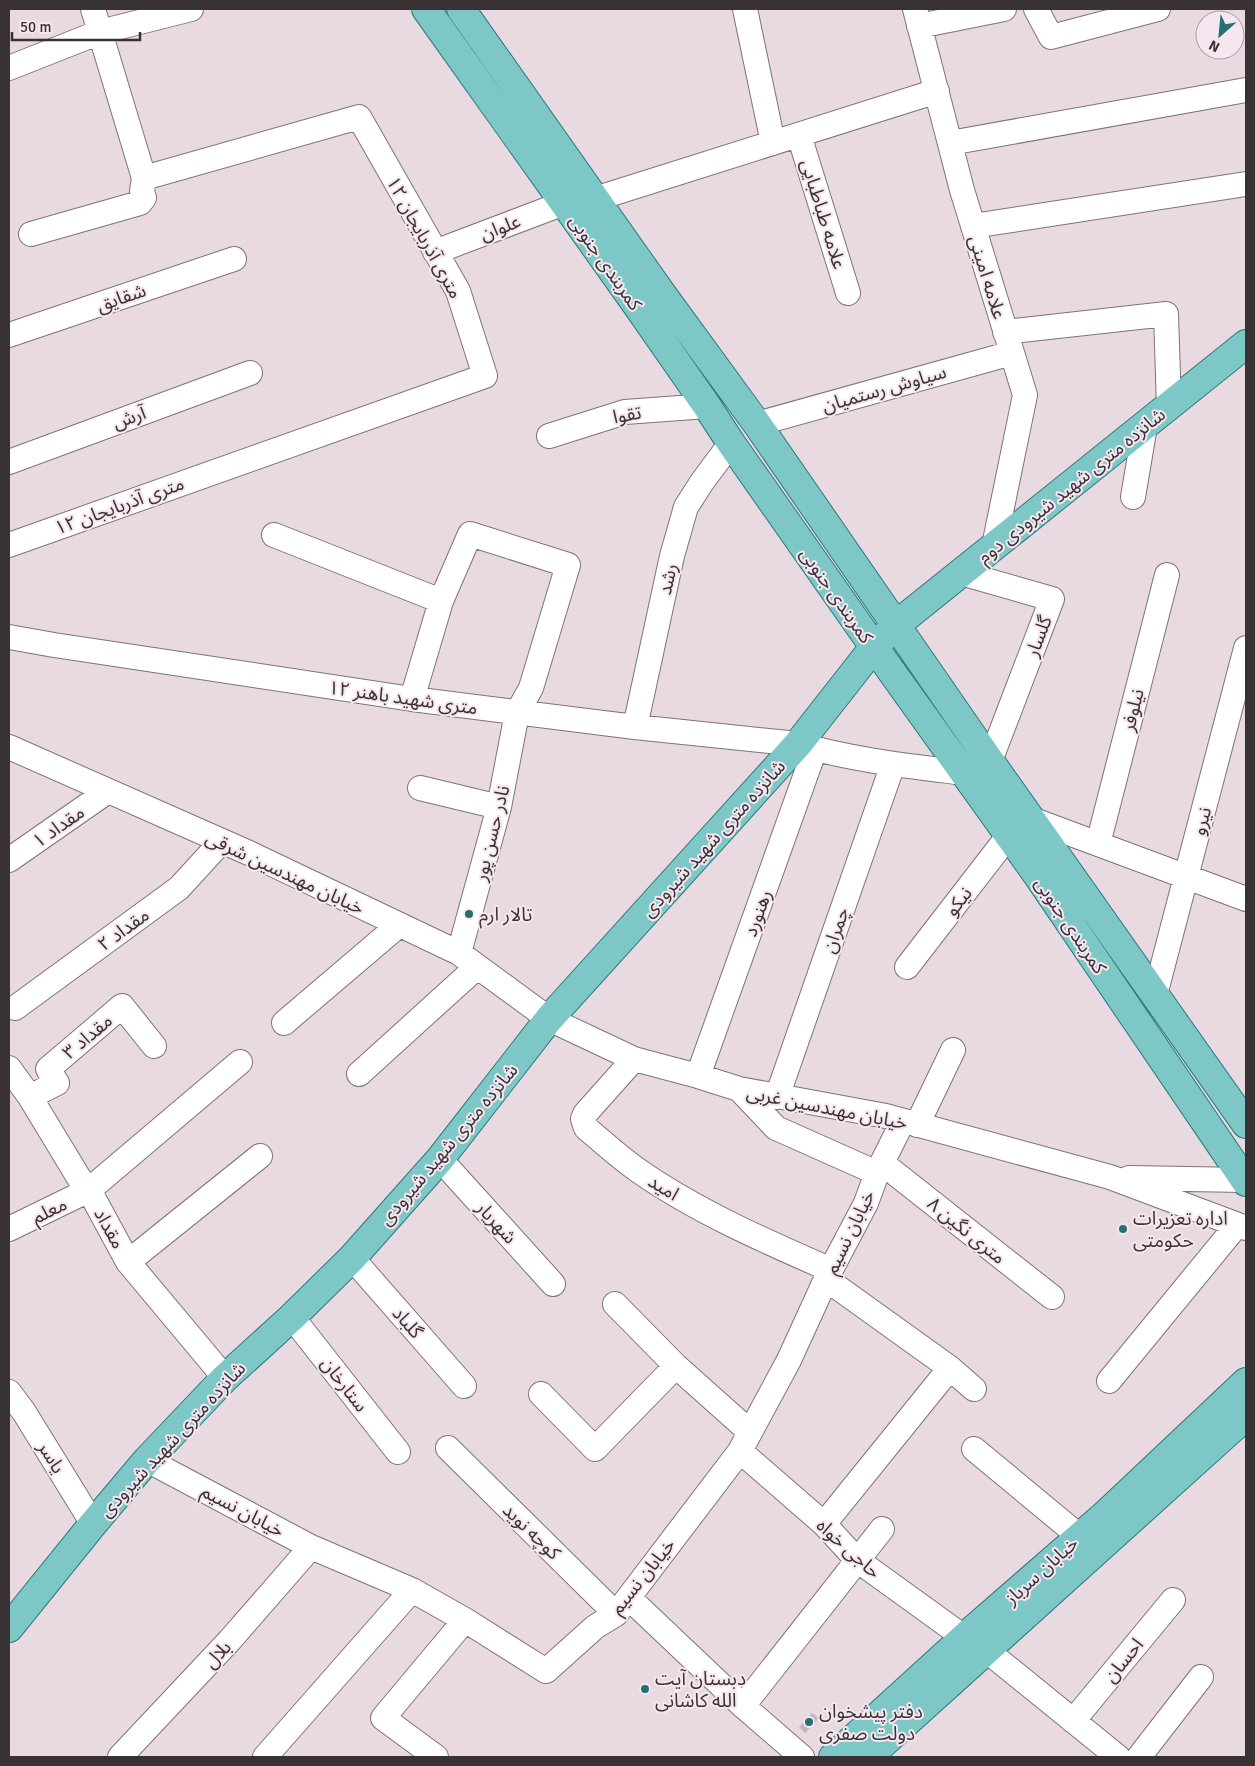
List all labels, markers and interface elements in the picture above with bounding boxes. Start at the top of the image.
scale bar [12,10,140,42]
north arrow [1195,10,1245,60]
text: 50 m [20,18,51,36]
text: N [1206,36,1223,56]
street label: علامه طباطبایی [795,156,851,272]
street label: ۱۲ متری آذربایجان [381,172,468,303]
street label: علوان [477,209,524,247]
street label: کمربندی جنوبی [563,210,648,316]
street label: علامه امینی [963,232,1011,322]
street label: شقایق [93,278,149,318]
street label: سیاوش رستمیان [819,360,949,418]
street label: آرش [109,400,151,435]
street label: تقوا [611,400,644,429]
street label: شانزده متری شهید شیرودی دوم [973,403,1172,571]
street label: ۱۲ متری آذربایجان [51,471,187,540]
street label: کمربندی جنوبی [794,543,879,649]
street label: رشد [653,561,683,597]
street label: گلسار [1020,611,1058,661]
street label: ۱۲ متری شهید باهنر [327,676,479,720]
street label: نیلوفر [1116,687,1150,735]
street label: شانزده متری شهید شیرودی [637,755,791,923]
street label: نادر حسن پور [468,783,516,885]
street label: مقداد ۱ [28,800,89,853]
street label: نیرو [1187,805,1217,838]
street label: خیابان مهندسین شرقی [201,826,368,920]
street label: کمربندی جنوبی [1029,872,1112,980]
street label: نیکو [940,882,978,921]
street label: رهنورد [738,887,777,940]
street label: مقداد ۲ [93,903,154,957]
place label: تالار ارم [479,903,532,929]
street label: چمران [817,904,855,956]
marker: تالار ارم [463,908,475,920]
street label: مقداد ۳ [58,1009,118,1065]
street label: شانزده متری شهید شیرودی [374,1059,524,1231]
street label: خیابان مهندسین غربی [744,1081,909,1135]
street label: امید [644,1169,683,1206]
street label: خیابان نسیم [819,1186,882,1279]
street label: معلم [28,1192,72,1231]
street label: ۸ متری نگین [922,1192,1010,1270]
street label: شهریار [470,1195,522,1249]
street label: مقداد [88,1204,130,1253]
place label: اداره تعزیرات حکومتی [1133,1207,1228,1253]
marker: اداره تعزیرات حکومتی [1117,1223,1129,1235]
street label: گلباد [387,1302,428,1344]
street label: ستارخان [315,1352,373,1417]
street label: شانزده متری شهید شیرودی [94,1357,251,1522]
street label: یاسر [32,1436,70,1478]
street label: خیابان نسیم [196,1479,288,1545]
street label: کوچه نوید [497,1498,566,1566]
street label: حاجی خواه [811,1514,886,1584]
street label: خیابان سرباز [999,1531,1084,1611]
street label: خیابان نسیم [605,1534,682,1621]
street label: احسان [1099,1633,1149,1688]
street label: بلال [199,1636,237,1674]
place label: دبستان آیت الله کاشانی [655,1667,746,1713]
marker: دبستان آیت الله کاشانی [639,1683,651,1695]
place label: دفتر پیشخوان دولت صفری [819,1700,923,1746]
marker: دفتر پیشخوان دولت صفری [803,1716,815,1728]

